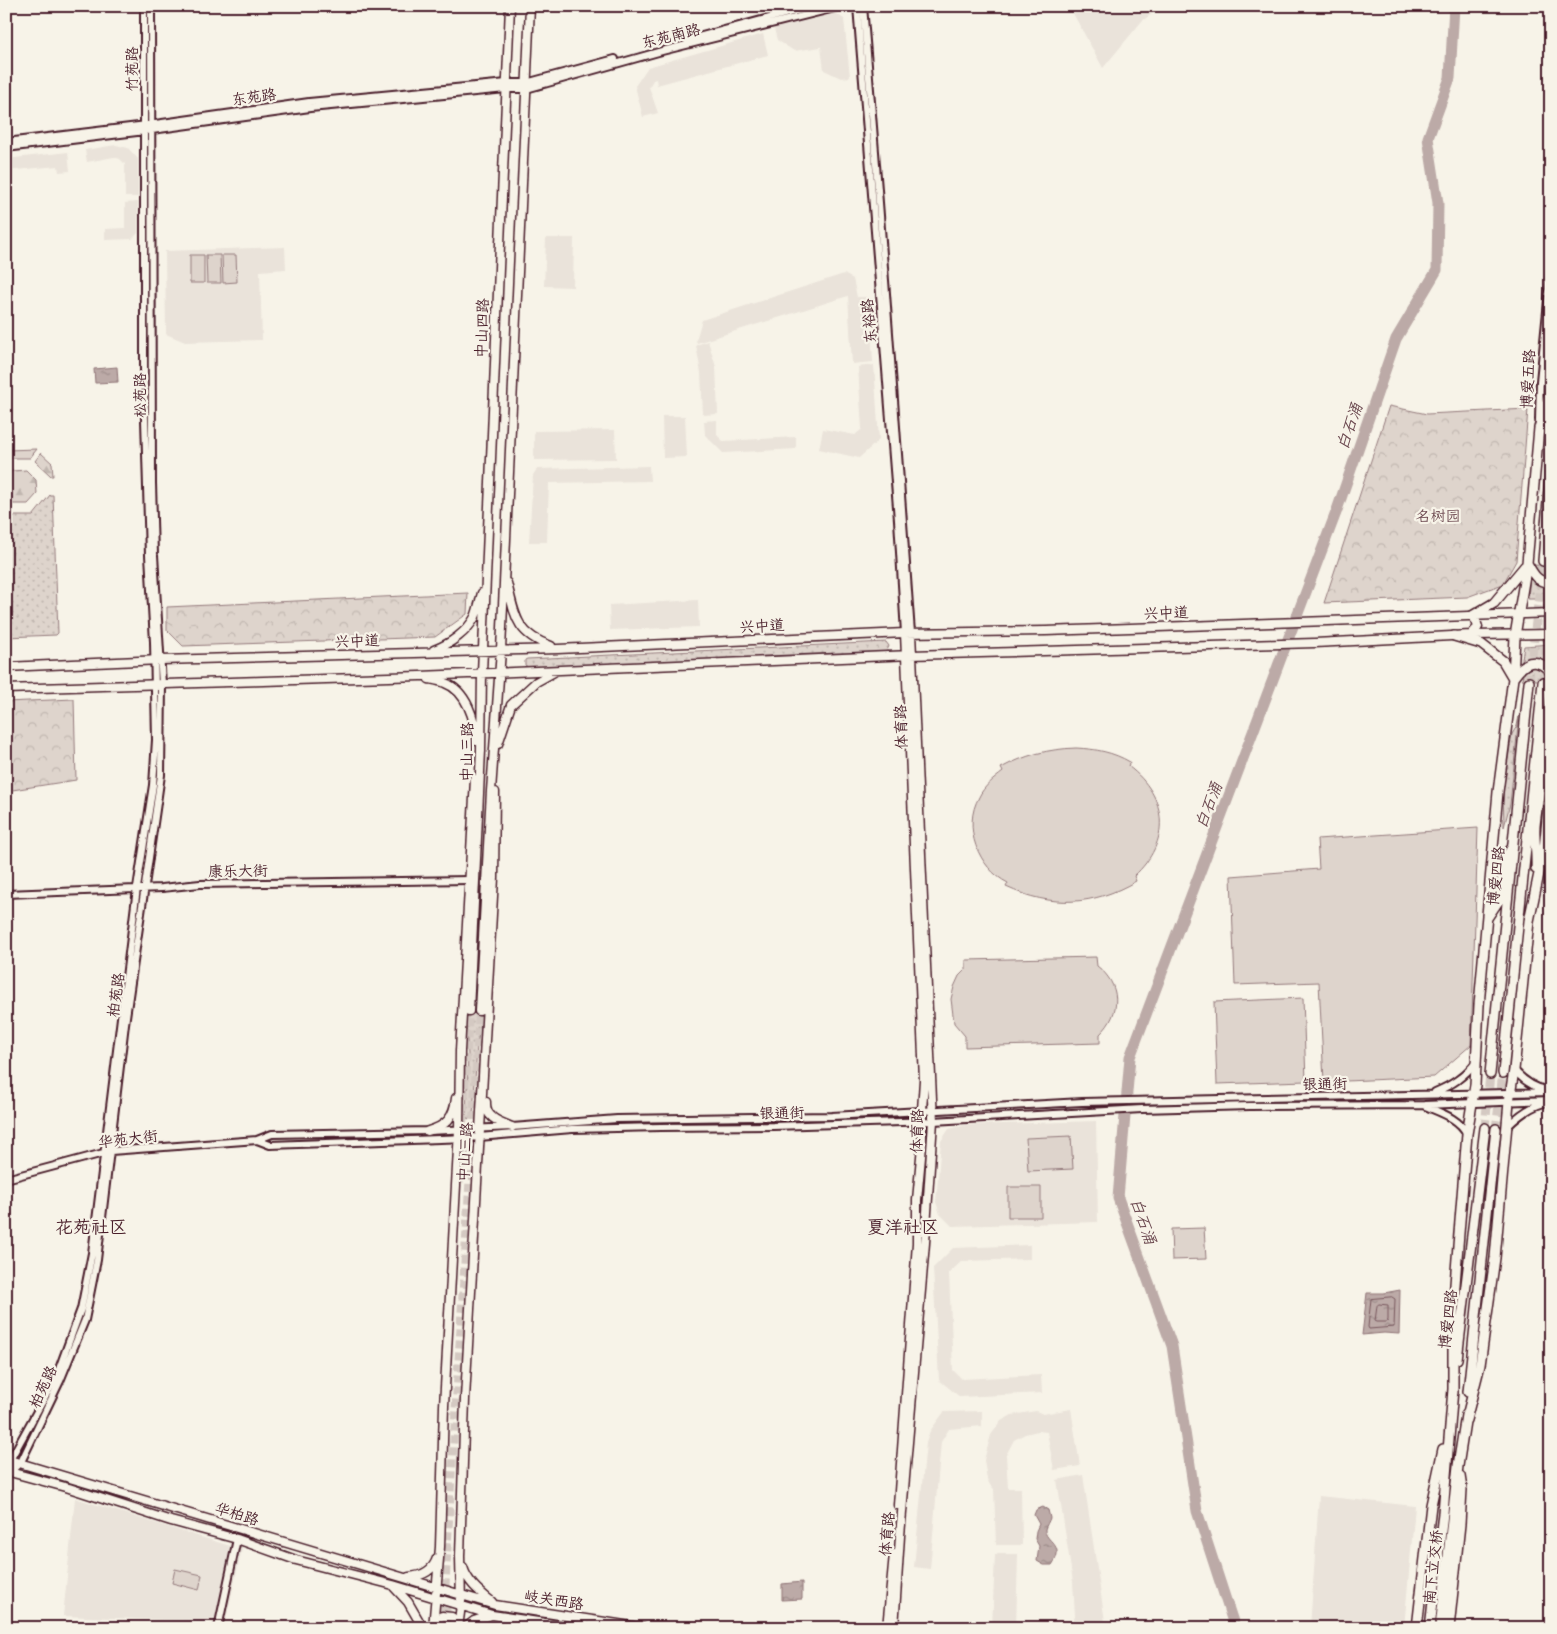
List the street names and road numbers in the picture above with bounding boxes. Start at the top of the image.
street label: 东苑南路 [640,21,703,54]
street label: 竹苑路 [125,46,143,92]
street label: 东苑路 [231,87,278,111]
street label: 中山四路 [474,298,494,358]
street label: 东裕路 [860,298,882,344]
street label: 博爱五路 [1518,349,1541,410]
street label: 松苑路 [133,372,151,418]
street label: 兴中道 [1143,605,1189,625]
street label: 兴中道 [739,618,785,638]
street label: 兴中道 [334,633,380,653]
street label: 体育路 [893,704,913,750]
street label: 中山三路 [459,722,479,782]
street label: 博爱四路 [1485,845,1510,907]
street label: 康乐大街 [208,863,268,883]
street label: 柏苑路 [105,972,130,1019]
street label: 银通街 [1302,1077,1348,1095]
street label: 银通街 [759,1106,805,1124]
street label: 体育路 [909,1108,929,1154]
street label: 中山三路 [456,1122,478,1183]
street label: 华苑大街 [97,1128,159,1154]
street label: 博爱四路 [1436,1288,1463,1350]
street label: 柏苑路 [26,1363,62,1412]
street label: 华柏路 [212,1500,261,1531]
street label: 体育路 [878,1511,900,1557]
street label: 南下立交桥 [1421,1529,1448,1605]
street label: 岐关西路 [523,1587,585,1616]

